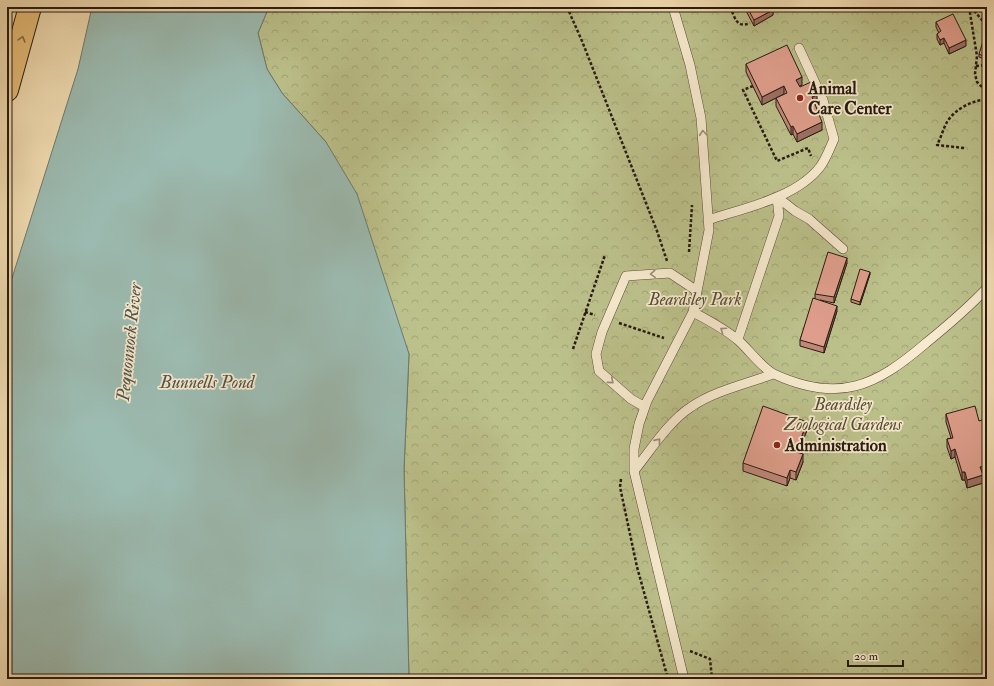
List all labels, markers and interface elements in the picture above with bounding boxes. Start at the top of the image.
one-way arrow [17,36,26,43]
place label: Animal Care Center [807,78,892,119]
marker: Animal Care Center [795,93,805,103]
one-way arrow [698,130,707,136]
one-way arrow [650,269,656,278]
water label: Pequonnock River [112,280,147,403]
park label: Beardsley Park [647,289,742,310]
one-way arrow [720,327,727,335]
water label: Bunnells Pond [159,371,256,394]
one-way arrow [607,377,614,384]
park label: Beardsley Zoological Gardens [783,394,902,435]
place label: Administration [784,435,887,456]
one-way arrow [654,439,661,446]
marker: Administration [772,440,782,450]
scale bar [848,642,903,668]
text: 20 m [854,649,879,664]

